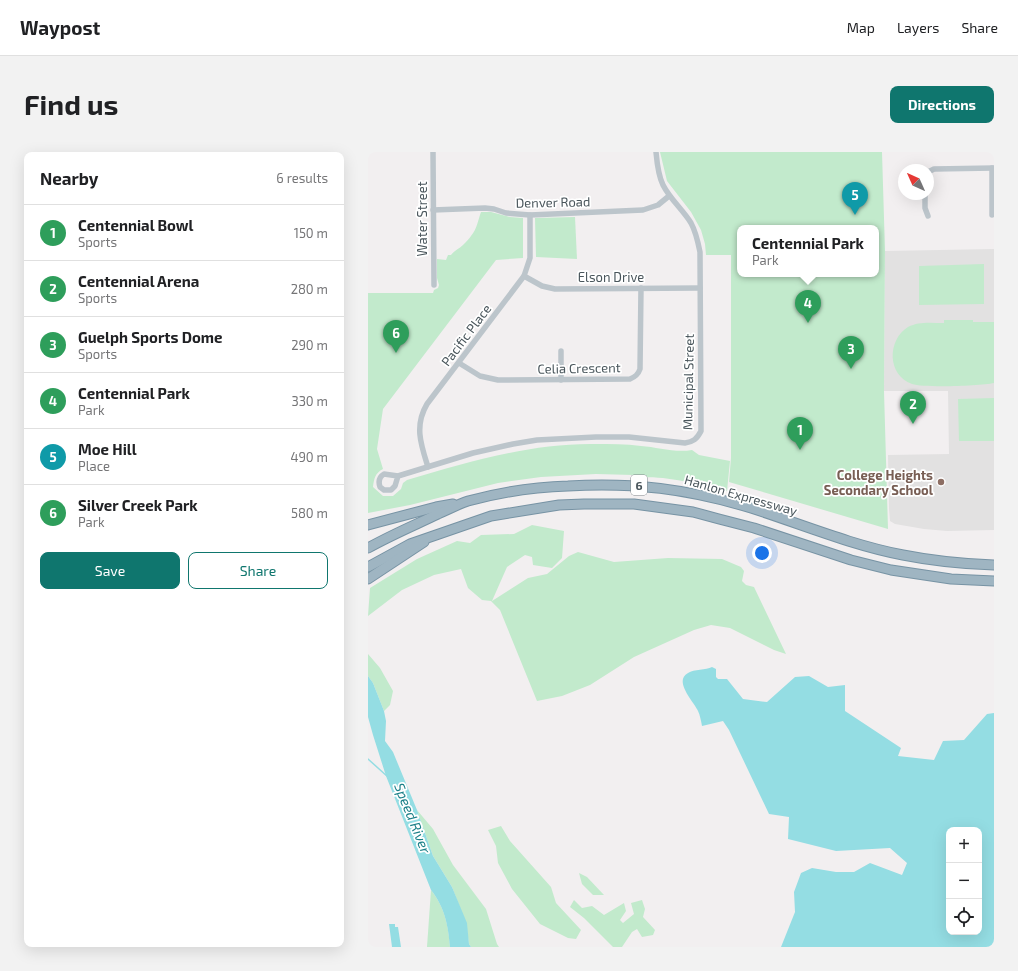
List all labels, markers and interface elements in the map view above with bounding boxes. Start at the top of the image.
text: Waypost [20,16,100,39]
text: Map [847,19,875,36]
text: Layers [897,19,939,36]
text: Share [961,19,998,36]
button: Directions [890,86,994,123]
text: Find us [24,87,118,121]
north arrow [898,164,934,200]
text: Nearby [40,168,98,188]
text: 6 results [276,170,328,186]
street label: Water Street [414,181,430,257]
pin: 5 [842,182,868,215]
street label: Denver Road [515,193,591,211]
text: Centennial Bowl [78,216,194,234]
text: 1 [50,225,56,241]
text: 150 m [294,225,328,241]
popup [737,225,879,277]
text: Sports [78,234,117,250]
text: Centennial Park [752,234,864,252]
text: Park [752,252,779,268]
street label: Elson Drive [578,269,644,285]
text: Centennial Arena [78,272,199,290]
text: 2 [49,281,57,297]
text: 280 m [291,281,328,297]
text: Sports [78,290,117,306]
pin: 4 [795,290,821,323]
street label: Pacific Place [438,301,494,369]
pin: 6 [383,320,409,353]
text: Guelph Sports Dome [78,328,222,346]
street label: Municipal Street [679,334,697,430]
pin: 3 [838,336,864,369]
text: 3 [49,337,57,353]
text: 290 m [291,337,328,353]
text: Sports [78,346,117,362]
street label: Celia Crescent [537,359,621,377]
text: Centennial Park [78,384,190,402]
pin: 2 [900,391,926,424]
text: 4 [49,393,57,409]
text: 330 m [291,393,328,409]
text: Park [78,402,105,418]
pin: 1 [787,417,813,450]
text: Moe Hill [78,440,137,458]
text: 5 [49,449,57,465]
text: 490 m [290,449,328,465]
text: Place [78,458,110,474]
place label: College Heights Secondary School [824,467,934,498]
street label: Hanlon Expressway [683,471,799,519]
road number: 6 [631,475,647,495]
marker: College Heights Secondary School [936,477,946,487]
text: Silver Creek Park [78,496,198,514]
text: 6 [49,505,57,521]
text: 580 m [291,505,328,521]
text: Park [78,514,105,530]
your location [752,543,772,563]
button: Save [40,552,180,589]
button: Share [188,552,328,589]
water label: Speed River [391,780,435,856]
map controls [946,827,982,935]
button: + [946,827,982,863]
button: − [946,863,982,899]
button: locate [946,899,982,935]

